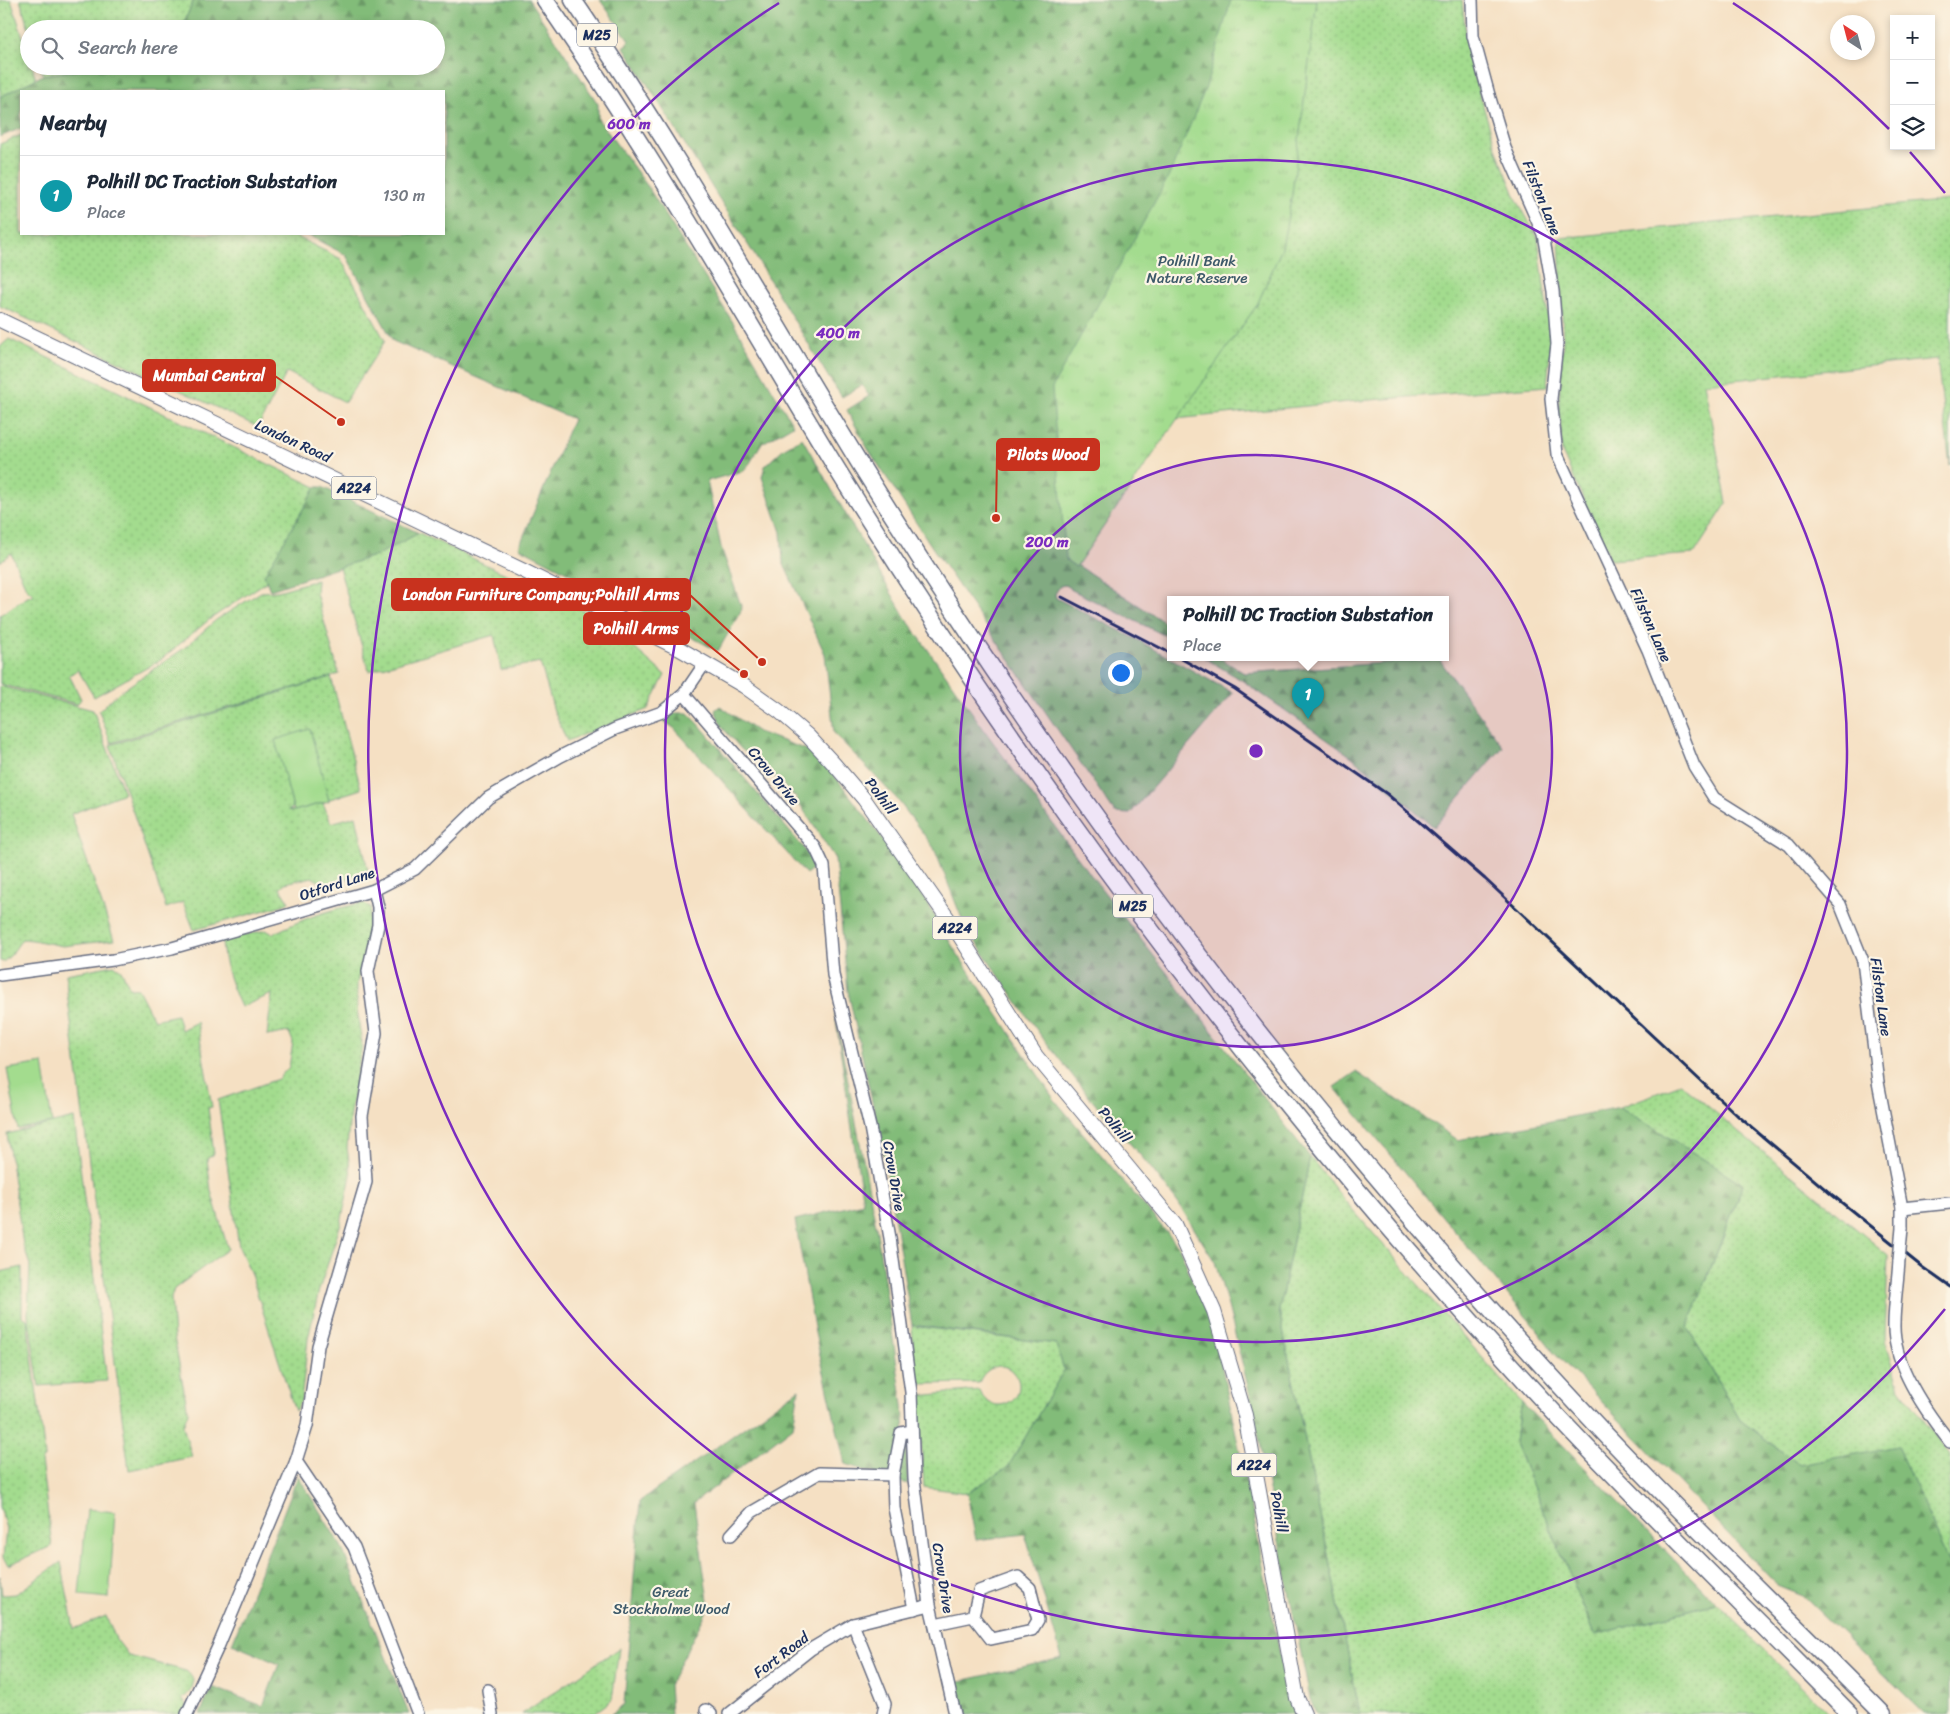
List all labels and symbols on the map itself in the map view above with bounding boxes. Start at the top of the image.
north arrow [1830,15,1875,60]
road number: M25 [577,24,617,46]
text: 600 m [607,111,651,137]
street label: Filston Lane [1515,156,1569,240]
park label: Polhill Bank Nature Reserve [1147,248,1247,291]
text: 400 m [815,320,860,346]
callout: Mumbai Central [143,360,275,391]
text: Mumbai Central [152,361,266,390]
street label: London Road [250,412,337,471]
callout: Pilots Wood [997,439,1099,470]
text: Pilots Wood [1007,440,1090,469]
road number: A224 [332,476,376,499]
text: 200 m [1024,529,1069,555]
callout: London Furniture Company;Polhill Arms [392,579,690,610]
text: London Furniture Company;Polhill Arms [403,580,680,609]
street label: Filston Lane [1623,583,1679,667]
callout: Polhill Arms [584,613,689,644]
text: Polhill Arms [593,614,679,643]
your location [1108,660,1134,686]
pin: 1 [1292,678,1324,719]
street label: Crow Drive [741,740,807,812]
centre of rings [1247,742,1265,760]
street label: Polhill [858,772,904,821]
street label: Otford Lane [296,860,378,908]
road number: M25 [1113,894,1153,918]
road number: A224 [932,916,978,940]
street label: Filston Lane [1863,956,1899,1038]
street label: Polhill [1092,1101,1139,1150]
street label: Crow Drive [875,1139,913,1213]
road number: A224 [1232,1454,1276,1476]
street label: Polhill [1263,1489,1296,1535]
street label: Crow Drive [925,1541,961,1615]
park label: Great Stockholme Wood [613,1579,730,1622]
street label: Fort Road [747,1625,815,1685]

